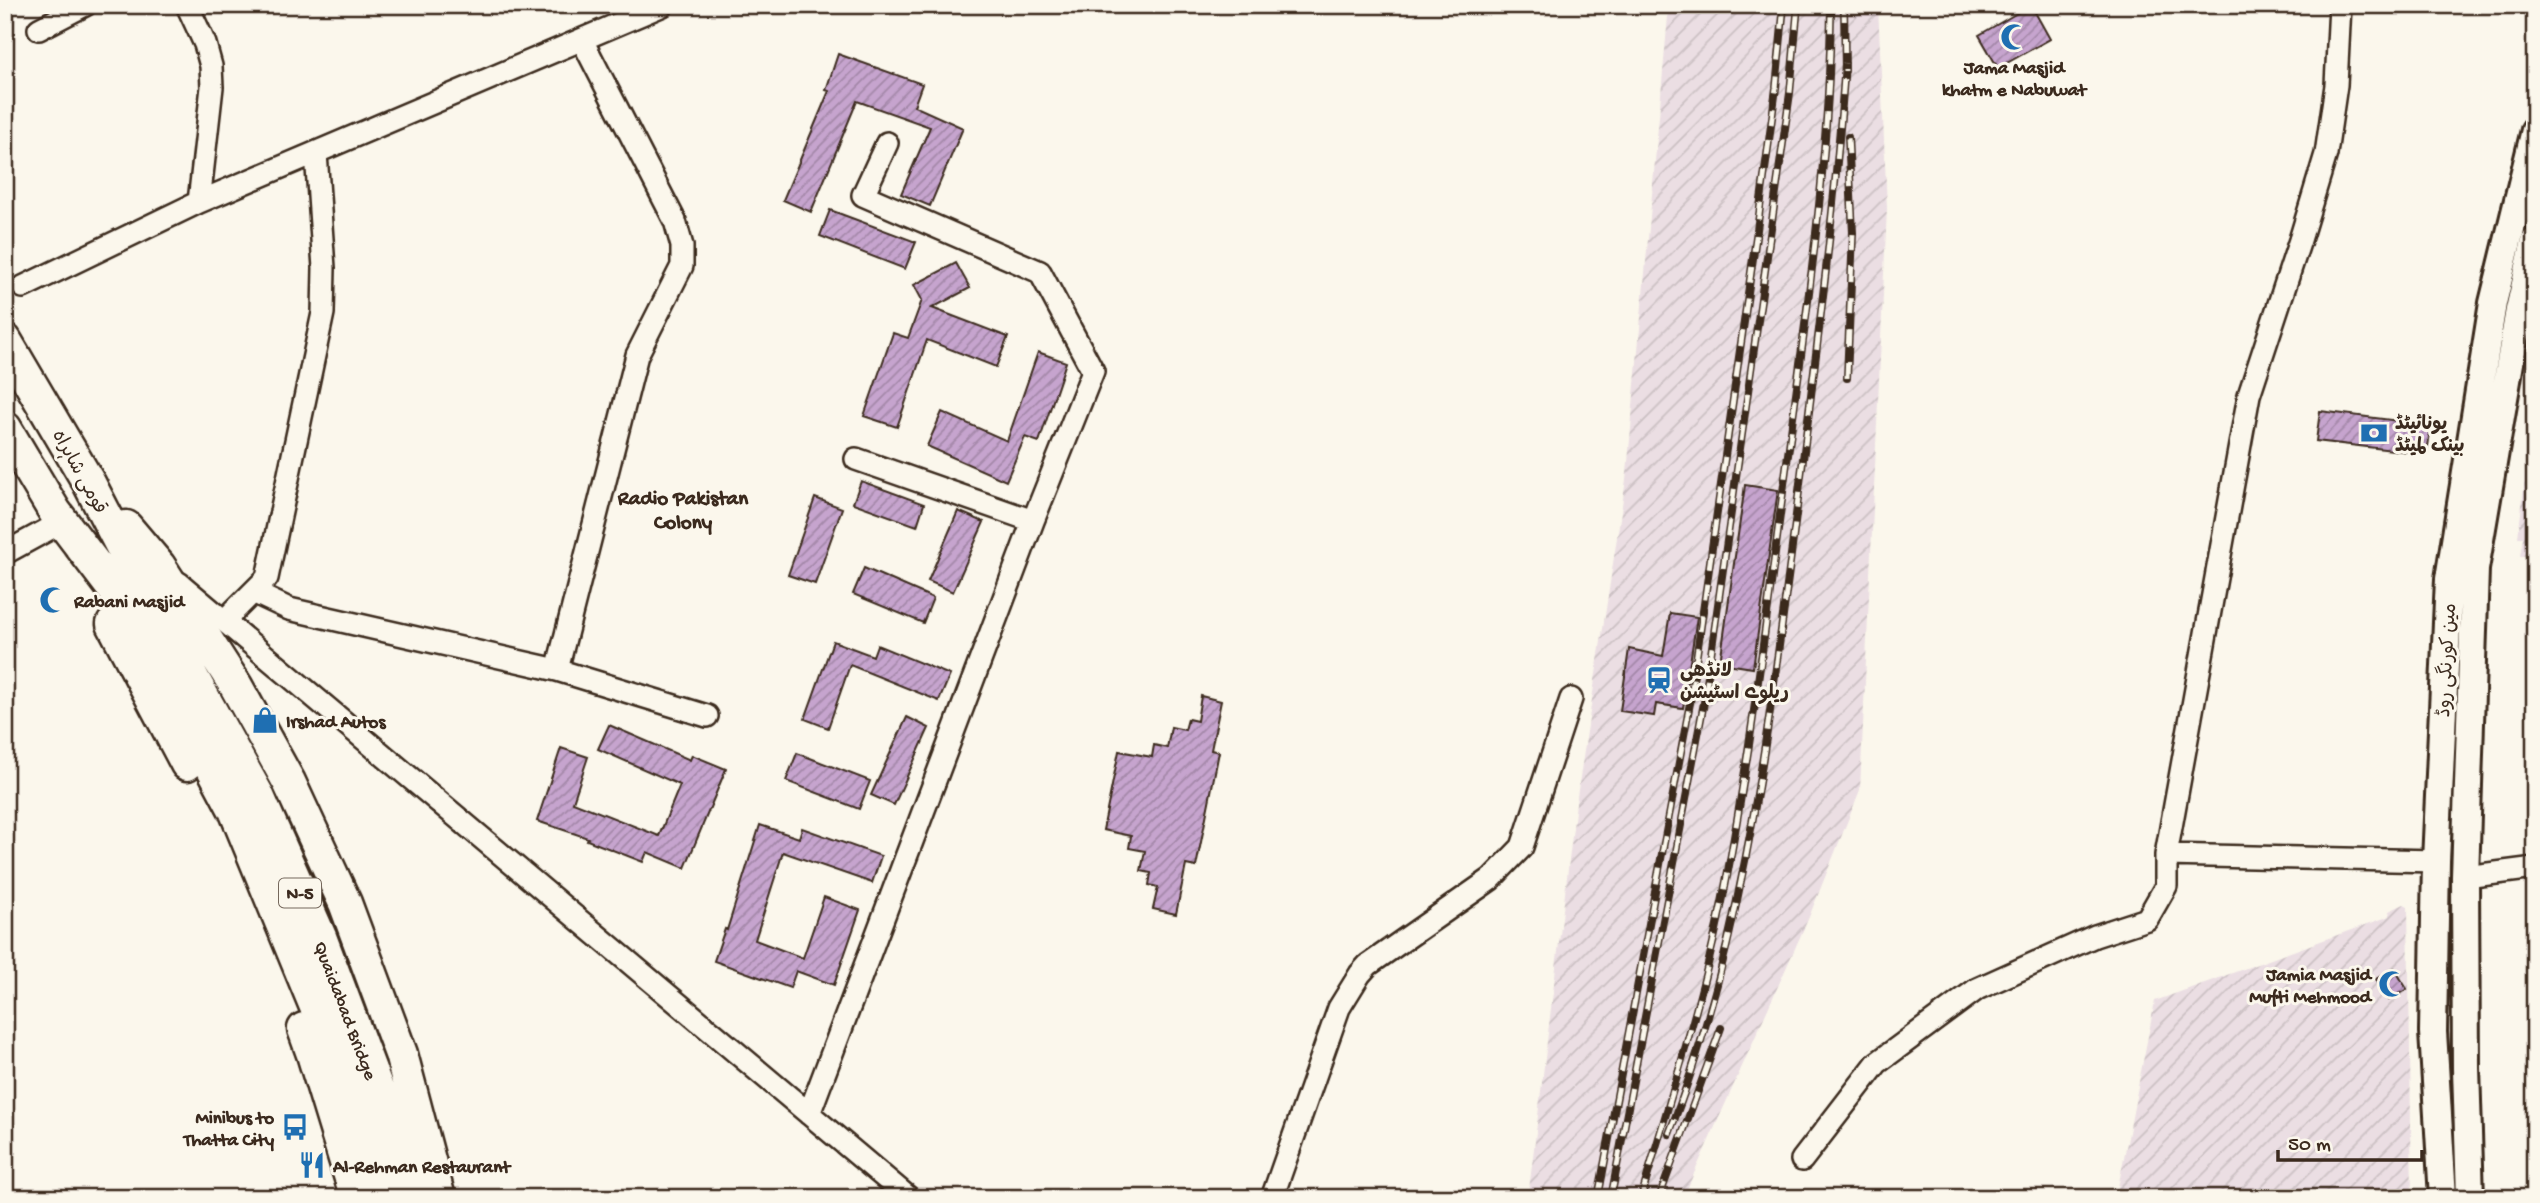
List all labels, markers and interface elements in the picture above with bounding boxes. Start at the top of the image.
mosque icon: Jama Masjid khatm e Nabuwat [1999,22,2029,52]
place label: Jama Masjid khatm e Nabuwat [1942,58,2088,103]
place label: یونائیٹڈ بینک لمیٹڈ [2395,413,2465,459]
bank icon: یونائیٹڈ بینک لمیٹڈ [2359,418,2389,448]
street label: قومی شاہراہ [45,427,110,519]
district label: Radio Pakistan Colony [617,488,749,537]
mosque icon: Rabani Masjid [38,585,68,615]
place label: Rabani Masjid [73,592,186,615]
street label: مین کورنگی روڈ [2432,602,2463,718]
place label: لانڈھی ریلوے اسٹیشن [1680,660,1789,706]
station icon: لانڈھی ریلوے اسٹیشن [1644,665,1674,695]
shop icon: Irshad Autos [250,705,280,735]
place label: Irshad Autos [286,712,386,735]
road number: N-5 [279,878,321,908]
street label: Quaidabad Bridge [307,939,381,1084]
place label: Jamia Masjid Mufti Mehmood [2249,965,2373,1010]
mosque icon: Jamia Masjid Mufti Mehmood [2377,969,2407,999]
place label: Minibus to Thatta City [182,1108,275,1153]
bus stop icon: Minibus to Thatta City [280,1112,310,1142]
scale bar [2278,1119,2421,1163]
text: 50 m [2288,1134,2331,1159]
restaurant icon: Al-Rehman Restaurant [297,1150,327,1180]
place label: Al-Rehman Restaurant [332,1157,512,1180]

